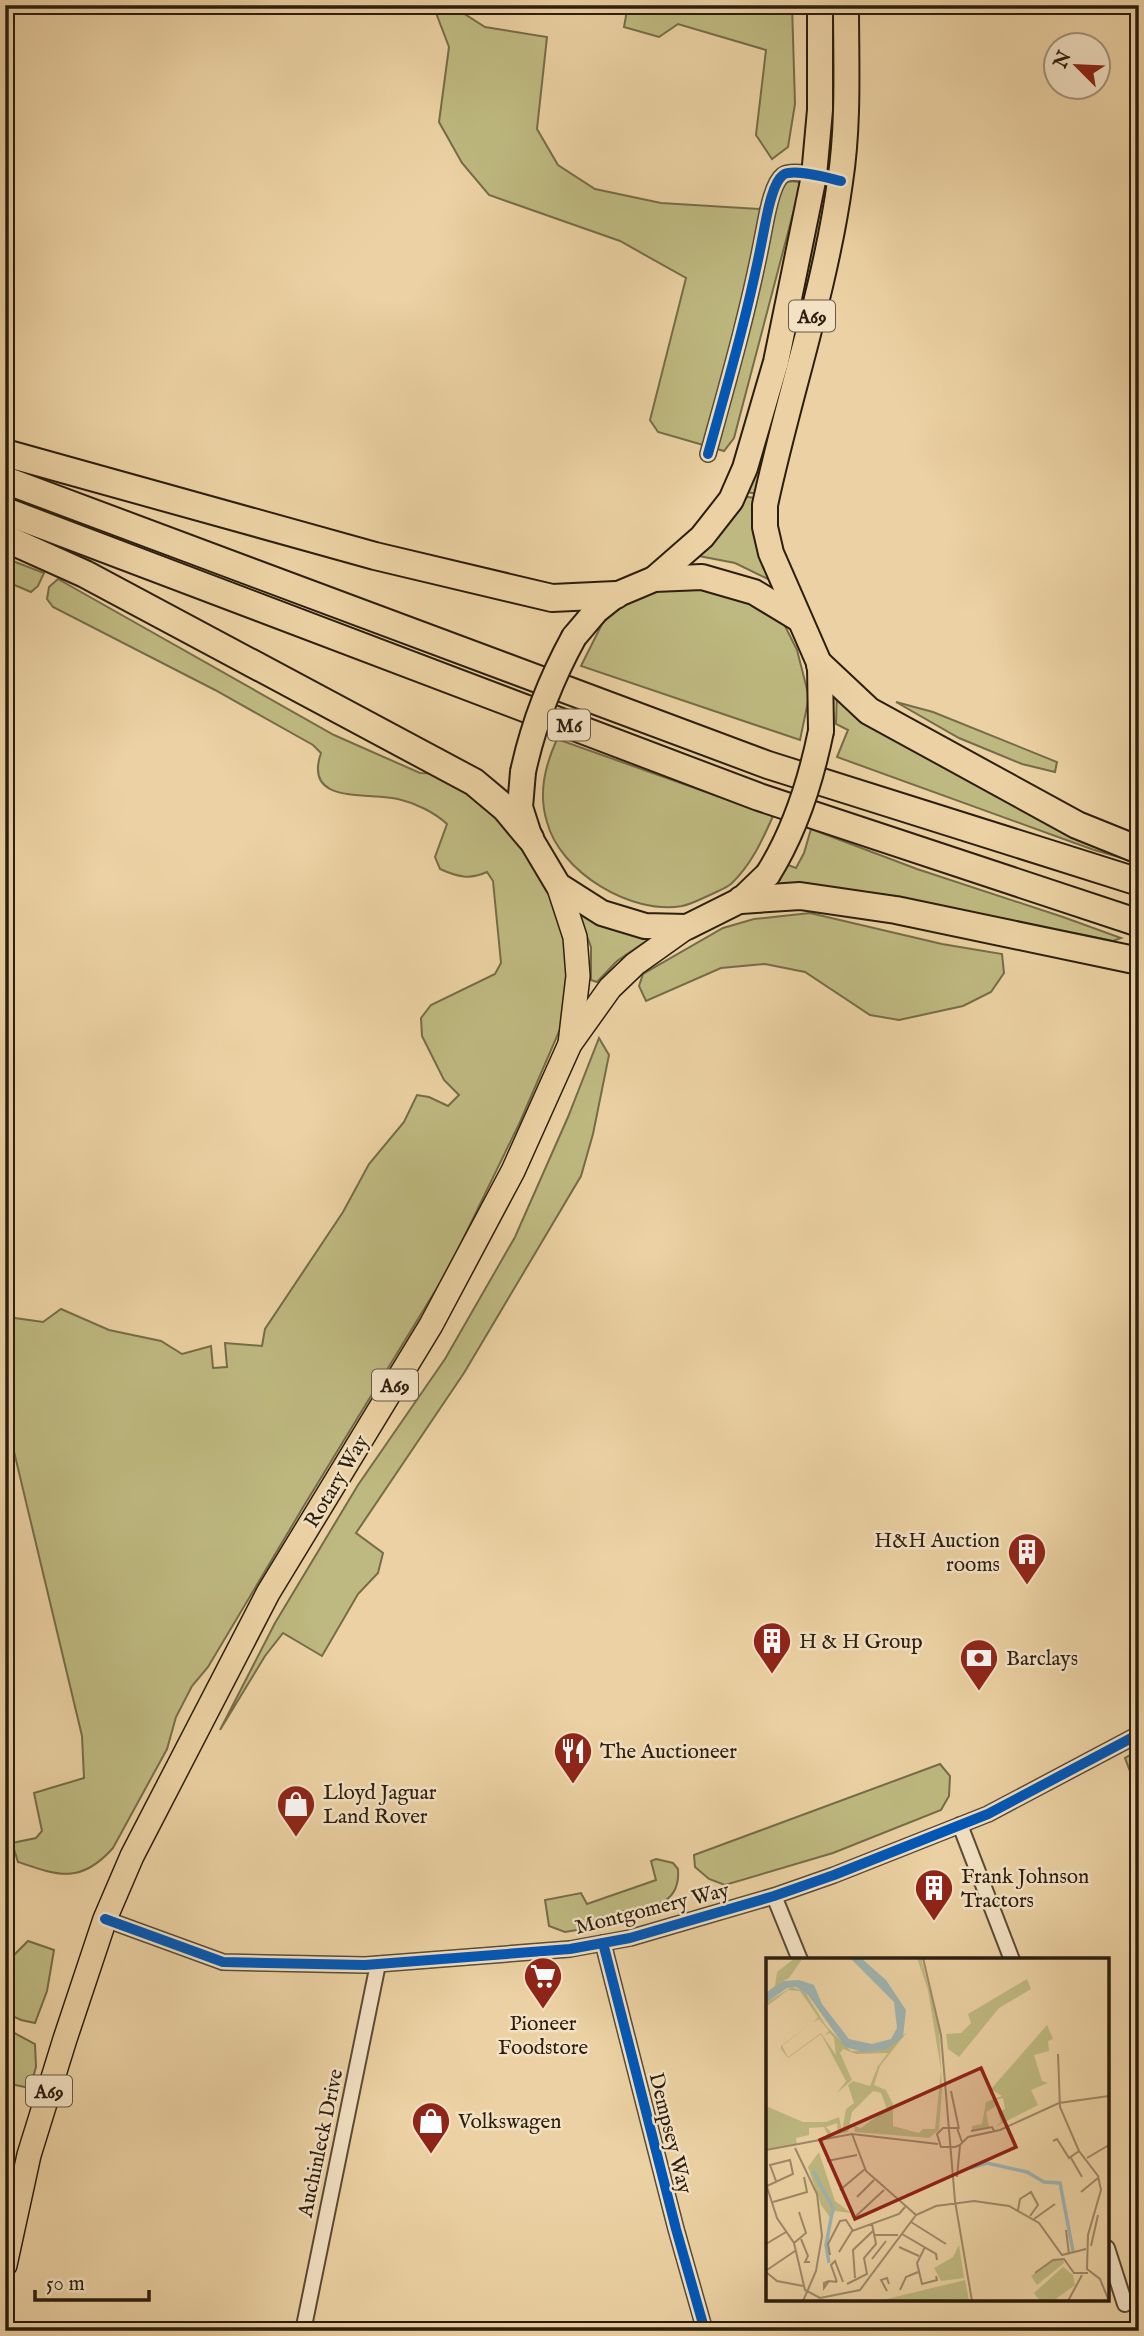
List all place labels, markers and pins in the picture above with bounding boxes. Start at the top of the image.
place label: H&H Auction rooms [874,1528,1000,1579]
building icon: H&H Auction rooms [1006,1531,1048,1586]
building icon: H & H Group [751,1620,793,1675]
place label: H & H Group [799,1629,923,1656]
bank icon: Barclays [958,1637,1000,1692]
place label: Barclays [1006,1646,1078,1673]
restaurant icon: The Auctioneer [552,1730,594,1785]
place label: The Auctioneer [600,1739,737,1766]
place label: Lloyd Jaguar Land Rover [323,1780,437,1831]
shop icon: Lloyd Jaguar Land Rover [275,1783,317,1838]
place label: Frank Johnson Tractors [961,1864,1089,1915]
building icon: Frank Johnson Tractors [913,1867,955,1922]
supermarket icon: Pioneer Foodstore [522,1955,564,2010]
place label: Pioneer Foodstore [498,2011,588,2062]
shop icon: Volkswagen [410,2100,452,2155]
place label: Volkswagen [457,2109,561,2136]

